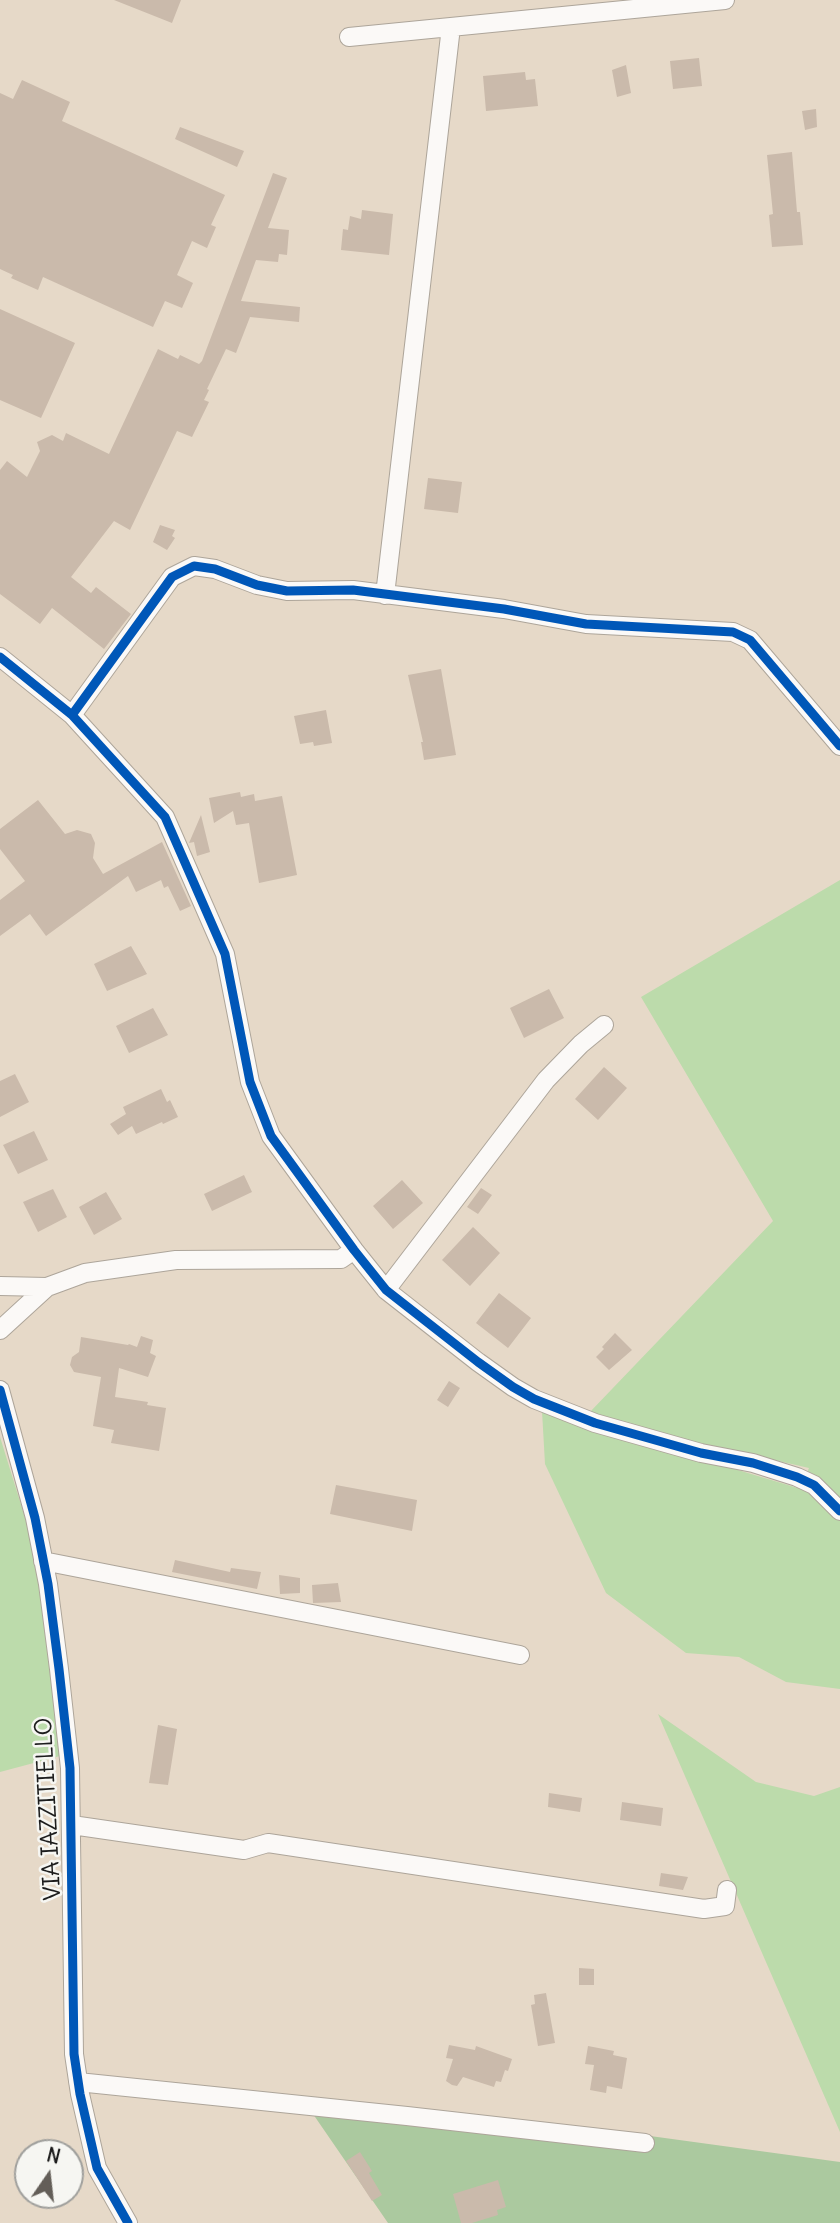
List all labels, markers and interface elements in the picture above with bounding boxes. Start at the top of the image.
street label: VIA IAZZITIELLO [30,1717,68,1901]
north arrow [14,2139,84,2209]
text: N [44,2142,63,2169]

